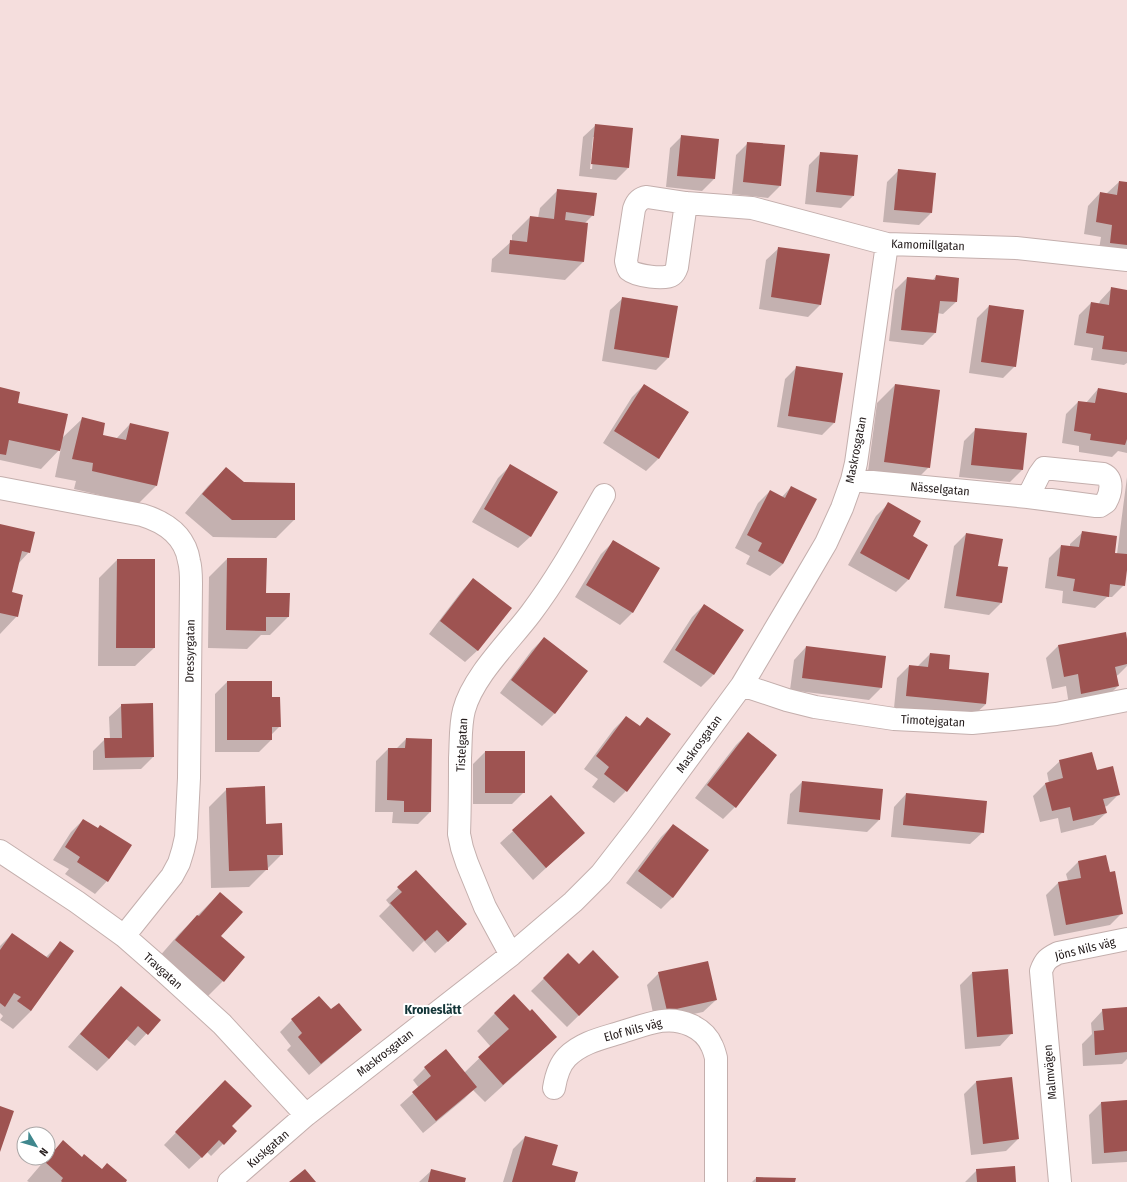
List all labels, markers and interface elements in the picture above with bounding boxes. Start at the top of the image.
street label: Kamomillgatan [891,237,965,253]
street label: Maskrosgatan [843,415,869,485]
street label: Nässelgatan [910,479,970,499]
street label: Dressyrgatan [182,619,198,683]
street label: Timotejgatan [901,712,965,730]
street label: Maskrosgatan [673,713,725,775]
street label: Tistelgatan [454,718,470,772]
street label: Jöns Nils väg [1053,935,1117,963]
street label: Travgatan [141,950,185,992]
district label: Kroneslätt [404,1002,462,1017]
street label: Elof Nils väg [602,1015,664,1044]
street label: Maskrosgatan [354,1027,416,1079]
street label: Malmvägen [1041,1044,1059,1100]
north arrow [16,1126,56,1166]
street label: Kuskgatan [244,1127,292,1171]
text: N [36,1145,51,1158]

